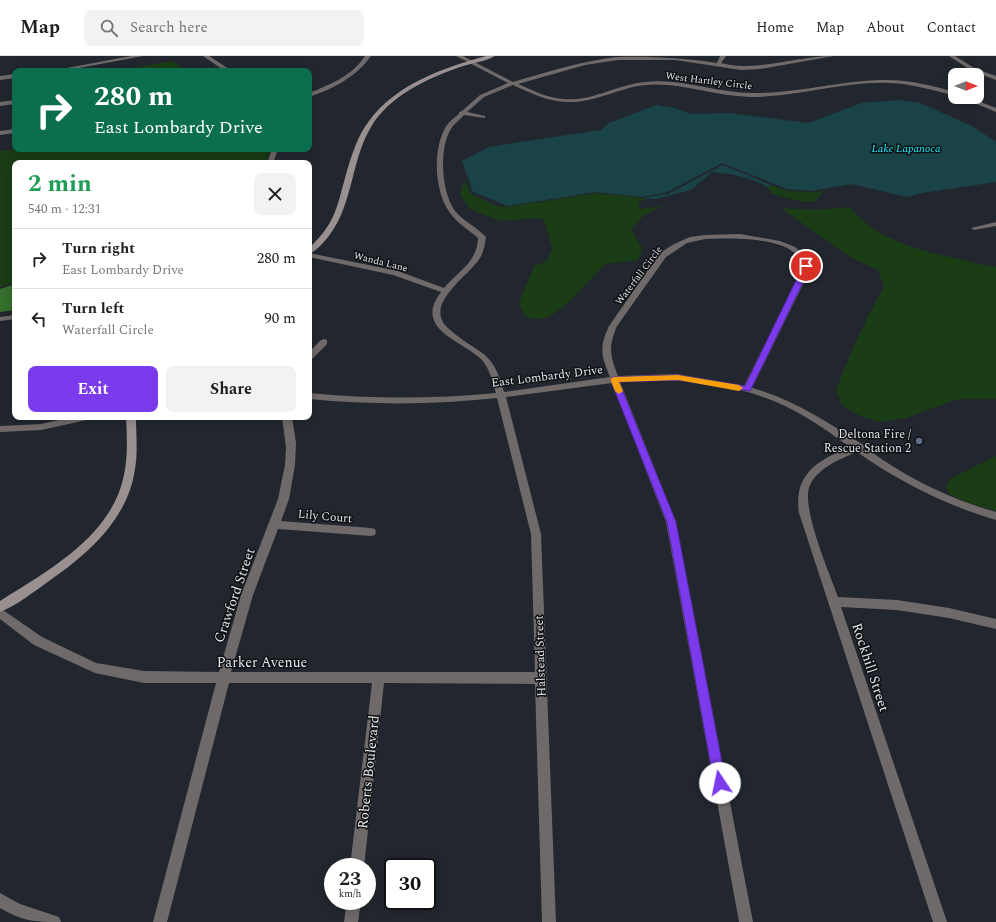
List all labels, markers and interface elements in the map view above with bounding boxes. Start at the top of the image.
search box [84,10,364,46]
text: Map [20,13,60,42]
text: Search here [130,16,208,39]
icon: search [98,17,120,39]
text: Home [756,17,794,38]
text: Map [816,17,844,38]
text: About [866,17,905,38]
text: Contact [927,17,976,38]
street label: West Hartley Circle [665,68,753,94]
north arrow [948,68,984,104]
map controls [948,68,984,104]
text: 280 m [94,75,173,118]
icon: right [28,84,80,136]
text: East Lombardy Drive [94,114,263,141]
water label: Lake Lapanoca [871,140,941,157]
text: 2 min [28,166,92,202]
button: close [254,173,296,215]
text: 540 m · 12:31 [28,199,101,219]
text: Turn right [62,237,135,260]
street label: Waterfall Circle [611,243,667,309]
text: 280 m [257,247,296,270]
icon: right [28,248,50,270]
street label: Wanda Lane [352,248,410,276]
pin [789,249,823,283]
icon: arrive [795,255,817,277]
text: East Lombardy Drive [62,260,184,280]
text: Turn left [62,297,124,320]
text: 90 m [264,307,296,330]
icon: left [28,308,50,330]
text: Waterfall Circle [62,320,154,340]
street label: East Lombardy Drive [490,360,604,393]
button: Exit [28,366,158,412]
button: Share [166,366,296,412]
place label: Deltona Fire / Rescue Station 2 [824,425,911,458]
marker: Deltona Fire / Rescue Station 2 [914,436,924,446]
street label: Lily Court [297,505,353,528]
street label: Crawford Street [208,545,261,645]
street label: Halstead Street [530,615,551,697]
street label: Rockhill Street [846,620,895,714]
street label: Parker Avenue [217,652,308,673]
street label: Roberts Boulevard [352,714,385,830]
position arrow [699,762,741,804]
speed limit sign: 30 [384,858,436,910]
text: 23 [339,864,361,894]
text: km/h [339,886,361,902]

